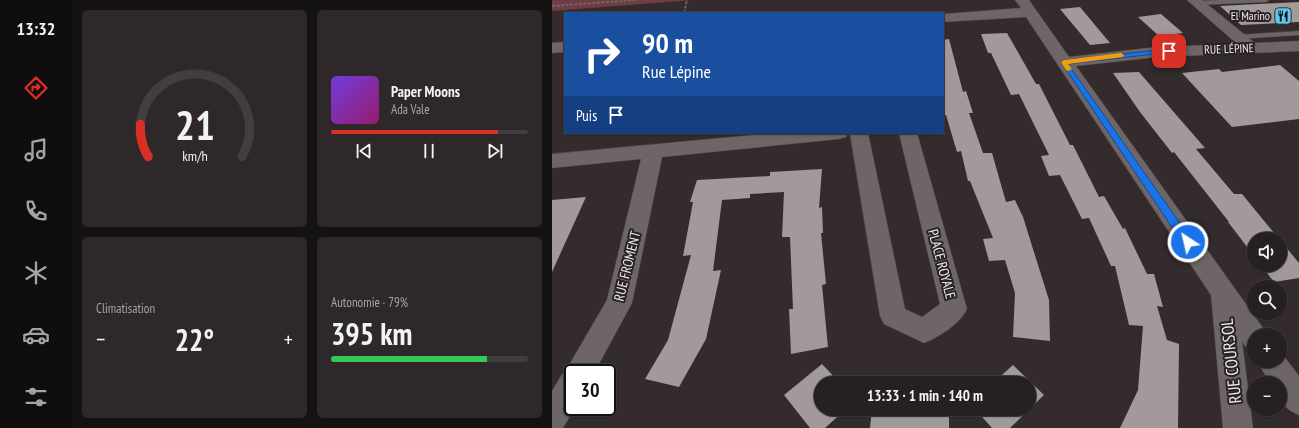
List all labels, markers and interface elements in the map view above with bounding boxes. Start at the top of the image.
restaurant icon: El Marino [1273,6,1293,26]
place label: El Marino [1231,8,1270,23]
text: 13:32 [17,17,55,40]
text: 90 m [642,24,693,61]
icon: right [576,28,628,80]
pin [1152,34,1186,68]
icon: arrive [1158,40,1180,62]
street label: RUE LÉPINE [1204,40,1254,57]
text: Rue Lépine [642,60,711,83]
icon: directions [22,74,50,102]
text: Paper Moons [391,82,460,101]
text: 21 [175,97,214,150]
text: Ada Vale [391,101,430,118]
icon: arrive [605,104,627,126]
text: Puis [576,106,597,125]
icon: music [22,136,50,164]
icon: previous [353,140,375,162]
icon: pause [418,140,440,162]
icon: next [484,140,506,162]
text: km/h [182,145,207,164]
icon: phone [22,197,50,225]
position arrow [1167,221,1209,263]
street label: PLACE ROYALE [924,227,960,301]
street label: RUE FROMENT [610,228,645,303]
map controls [1247,232,1287,416]
button: sound [1247,232,1287,272]
icon: climate [22,259,50,287]
button: search [1247,280,1287,320]
text: Autonomie · 79% [331,294,408,311]
text: Climatisation [96,300,155,317]
text: 395 km [331,314,412,353]
street label: RUE COURSOL [1216,317,1246,405]
text: 22° [175,320,214,359]
icon: car [22,321,50,349]
text: − [96,325,105,353]
text: + [284,325,293,353]
button: + [1247,328,1287,368]
speed limit sign: 30 [564,364,616,416]
button: − [1247,376,1287,416]
icon: filters [22,383,50,411]
text: 13:33 · 1 min · 140 m [867,386,983,405]

